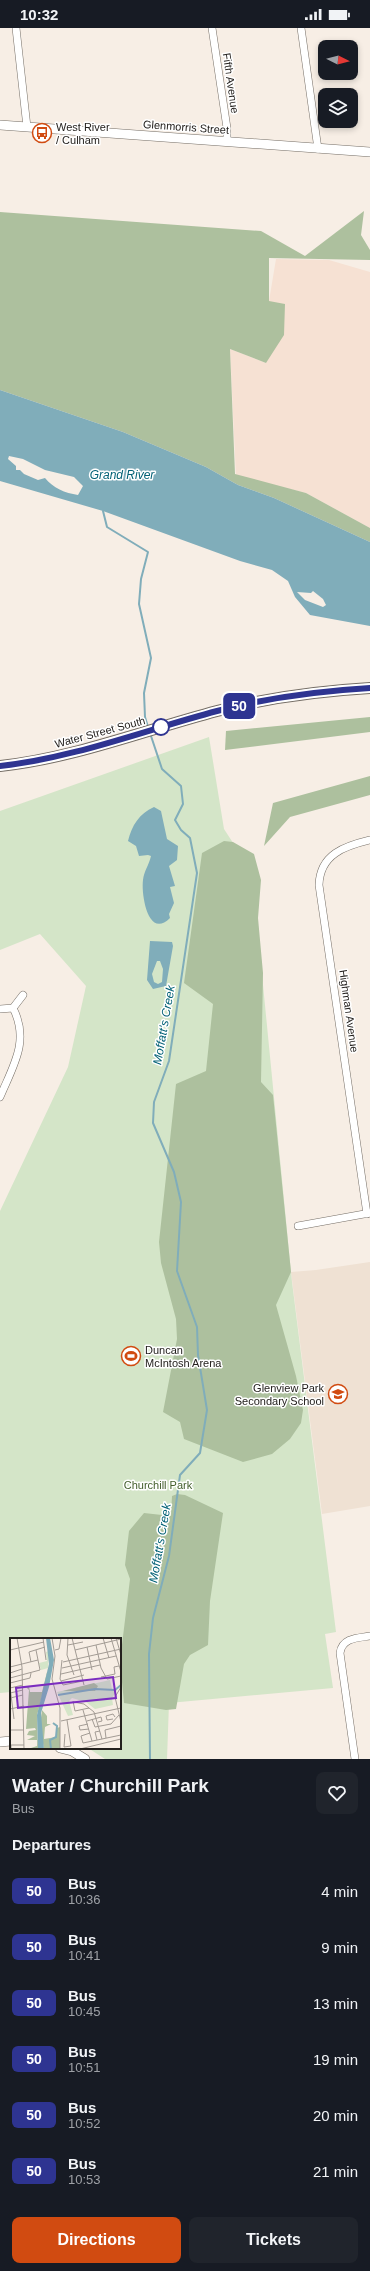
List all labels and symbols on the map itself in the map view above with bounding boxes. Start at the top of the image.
north arrow [318,40,358,80]
street label: Fifth Avenue [221,52,241,114]
street label: Glenmorris Street [143,118,229,136]
place label: West River / Culham [56,121,110,146]
bus stop icon: West River / Culham [31,122,53,144]
water label: Grand River [90,468,155,482]
line badge: 50 [221,693,257,719]
street label: Water Street South [53,714,147,750]
unlabelled marker [152,718,170,736]
street label: Highman Avenue [337,969,361,1053]
water label: Moffatt's Creek [150,983,178,1066]
place label: Duncan McIntosh Arena [145,1344,222,1369]
sports icon: Duncan McIntosh Arena [120,1345,142,1367]
place label: Glenview Park Secondary School [235,1382,324,1407]
school or university icon: Glenview Park Secondary School [327,1383,349,1405]
park label: Churchill Park [124,1479,193,1491]
water label: Moffatt's Creek [146,1501,174,1584]
inset map [10,1638,121,1749]

